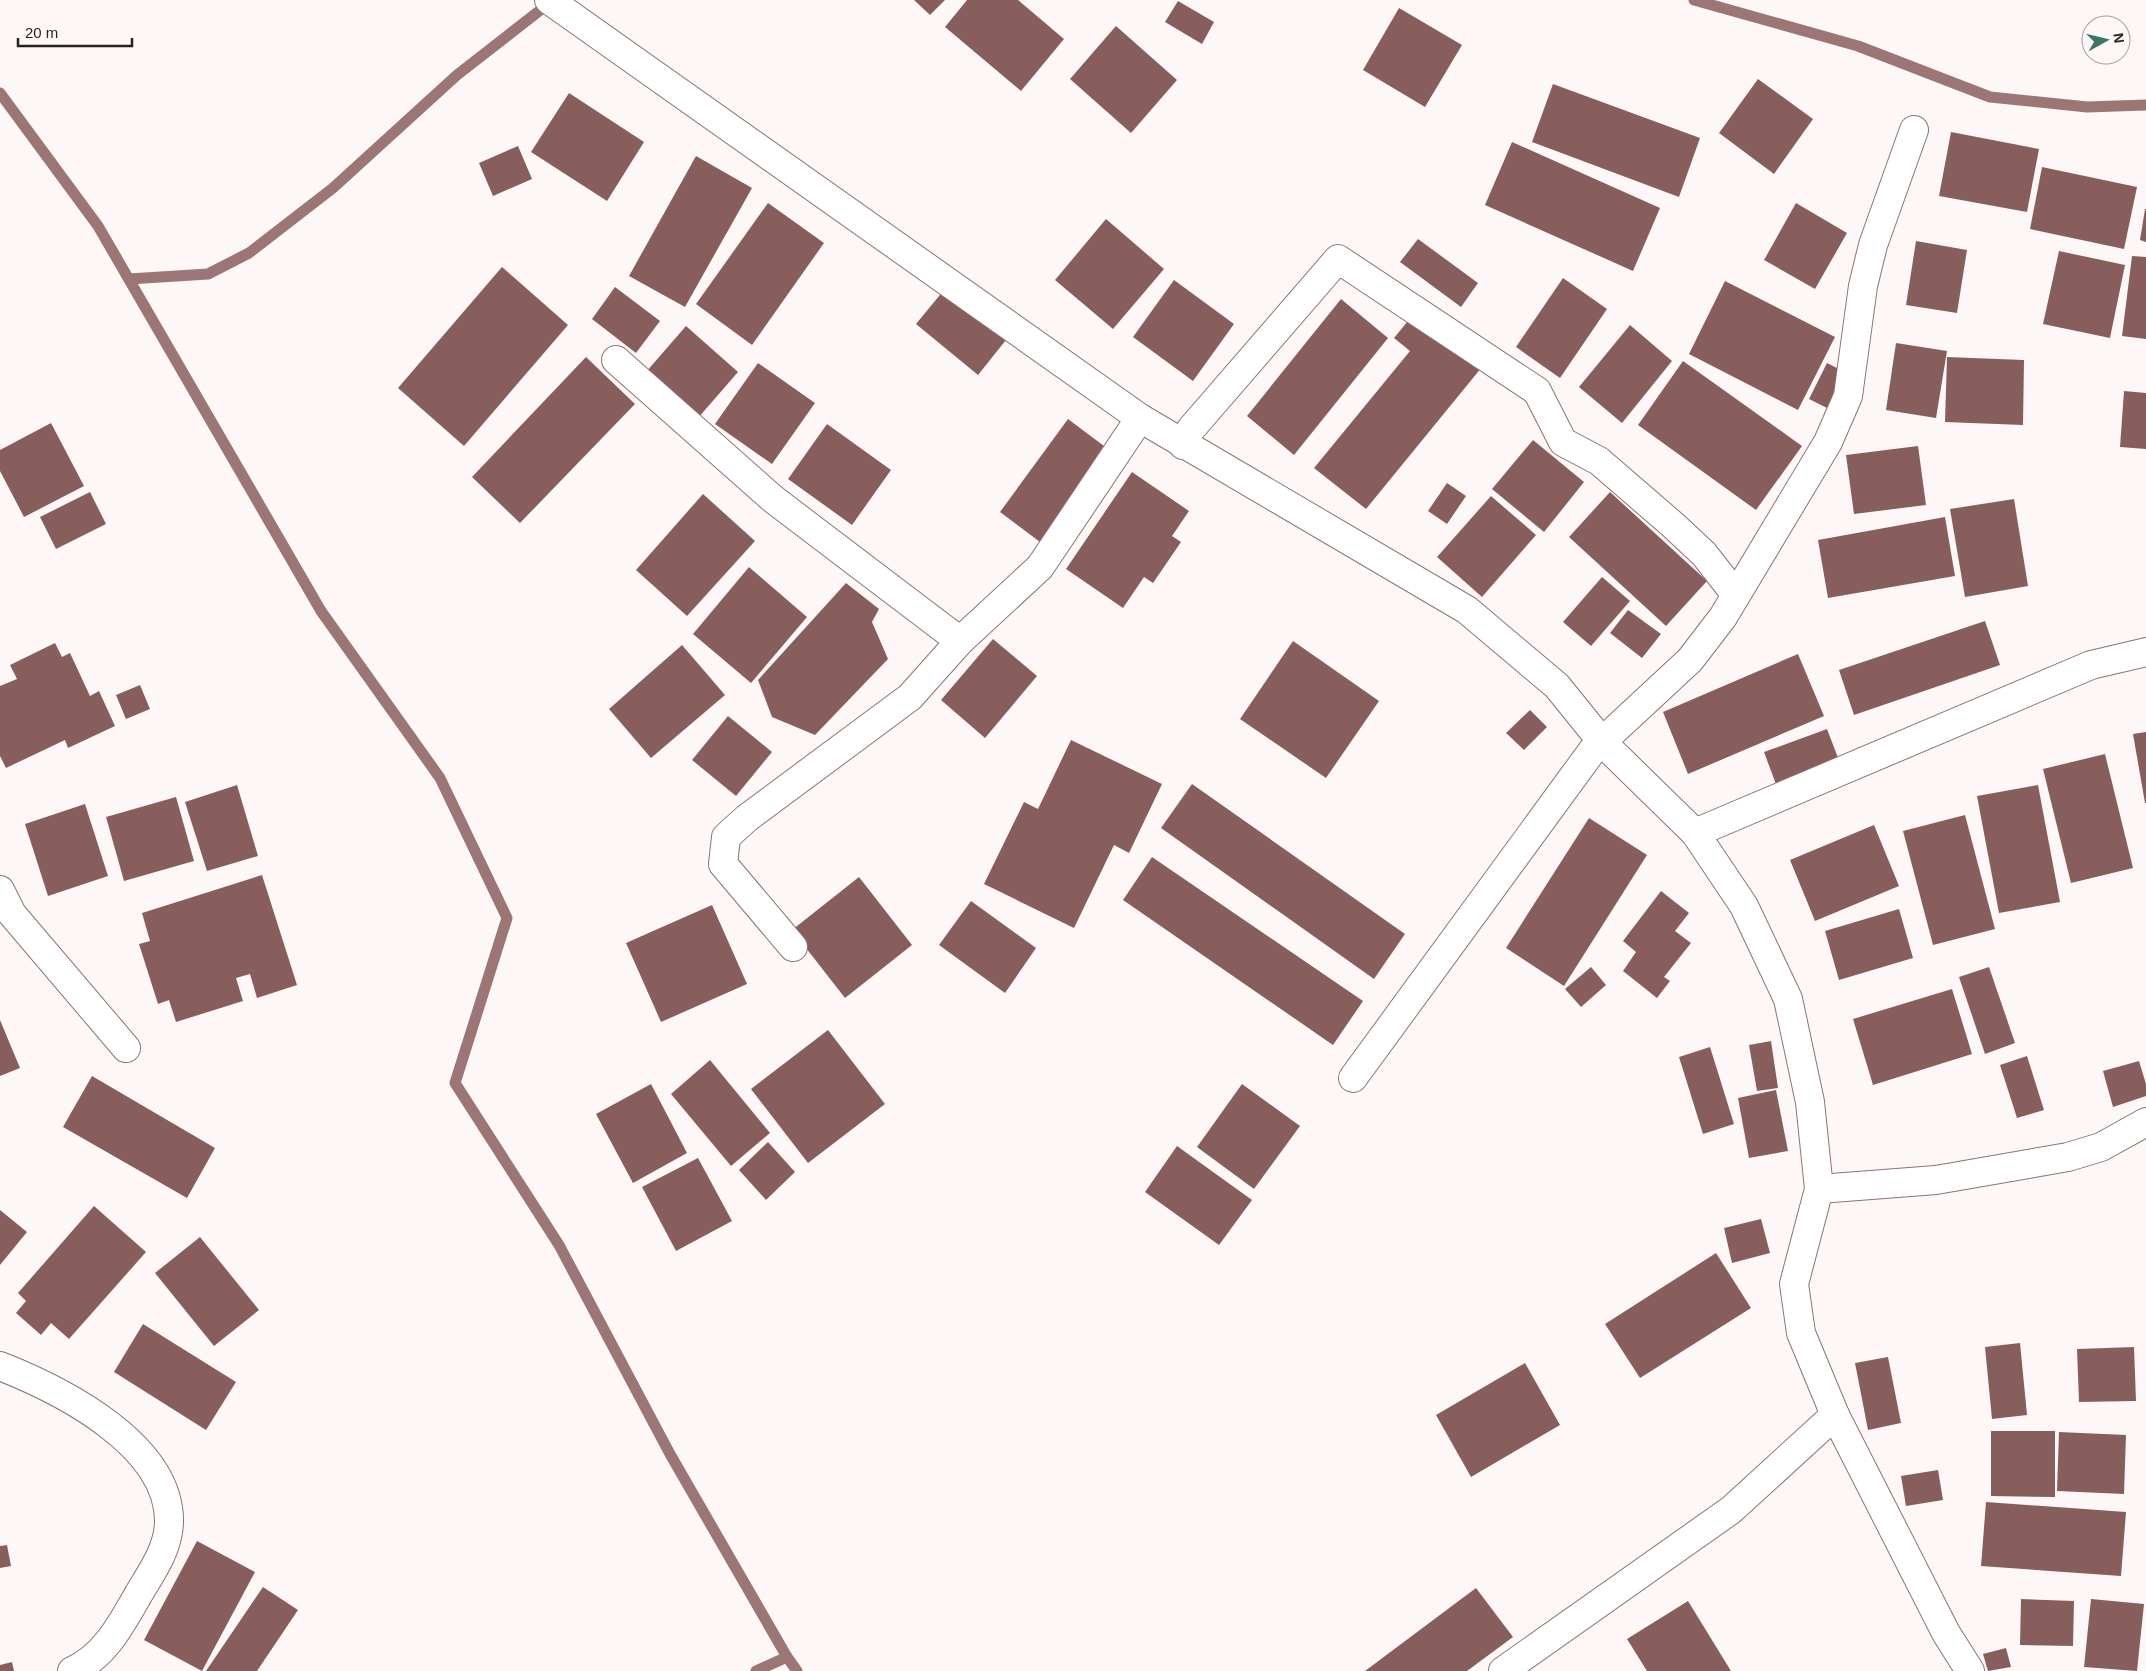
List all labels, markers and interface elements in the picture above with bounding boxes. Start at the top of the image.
scale bar [18,15,131,47]
north arrow [2081,15,2131,65]
text: 20 m [25,24,58,41]
text: N [2110,32,2128,44]

